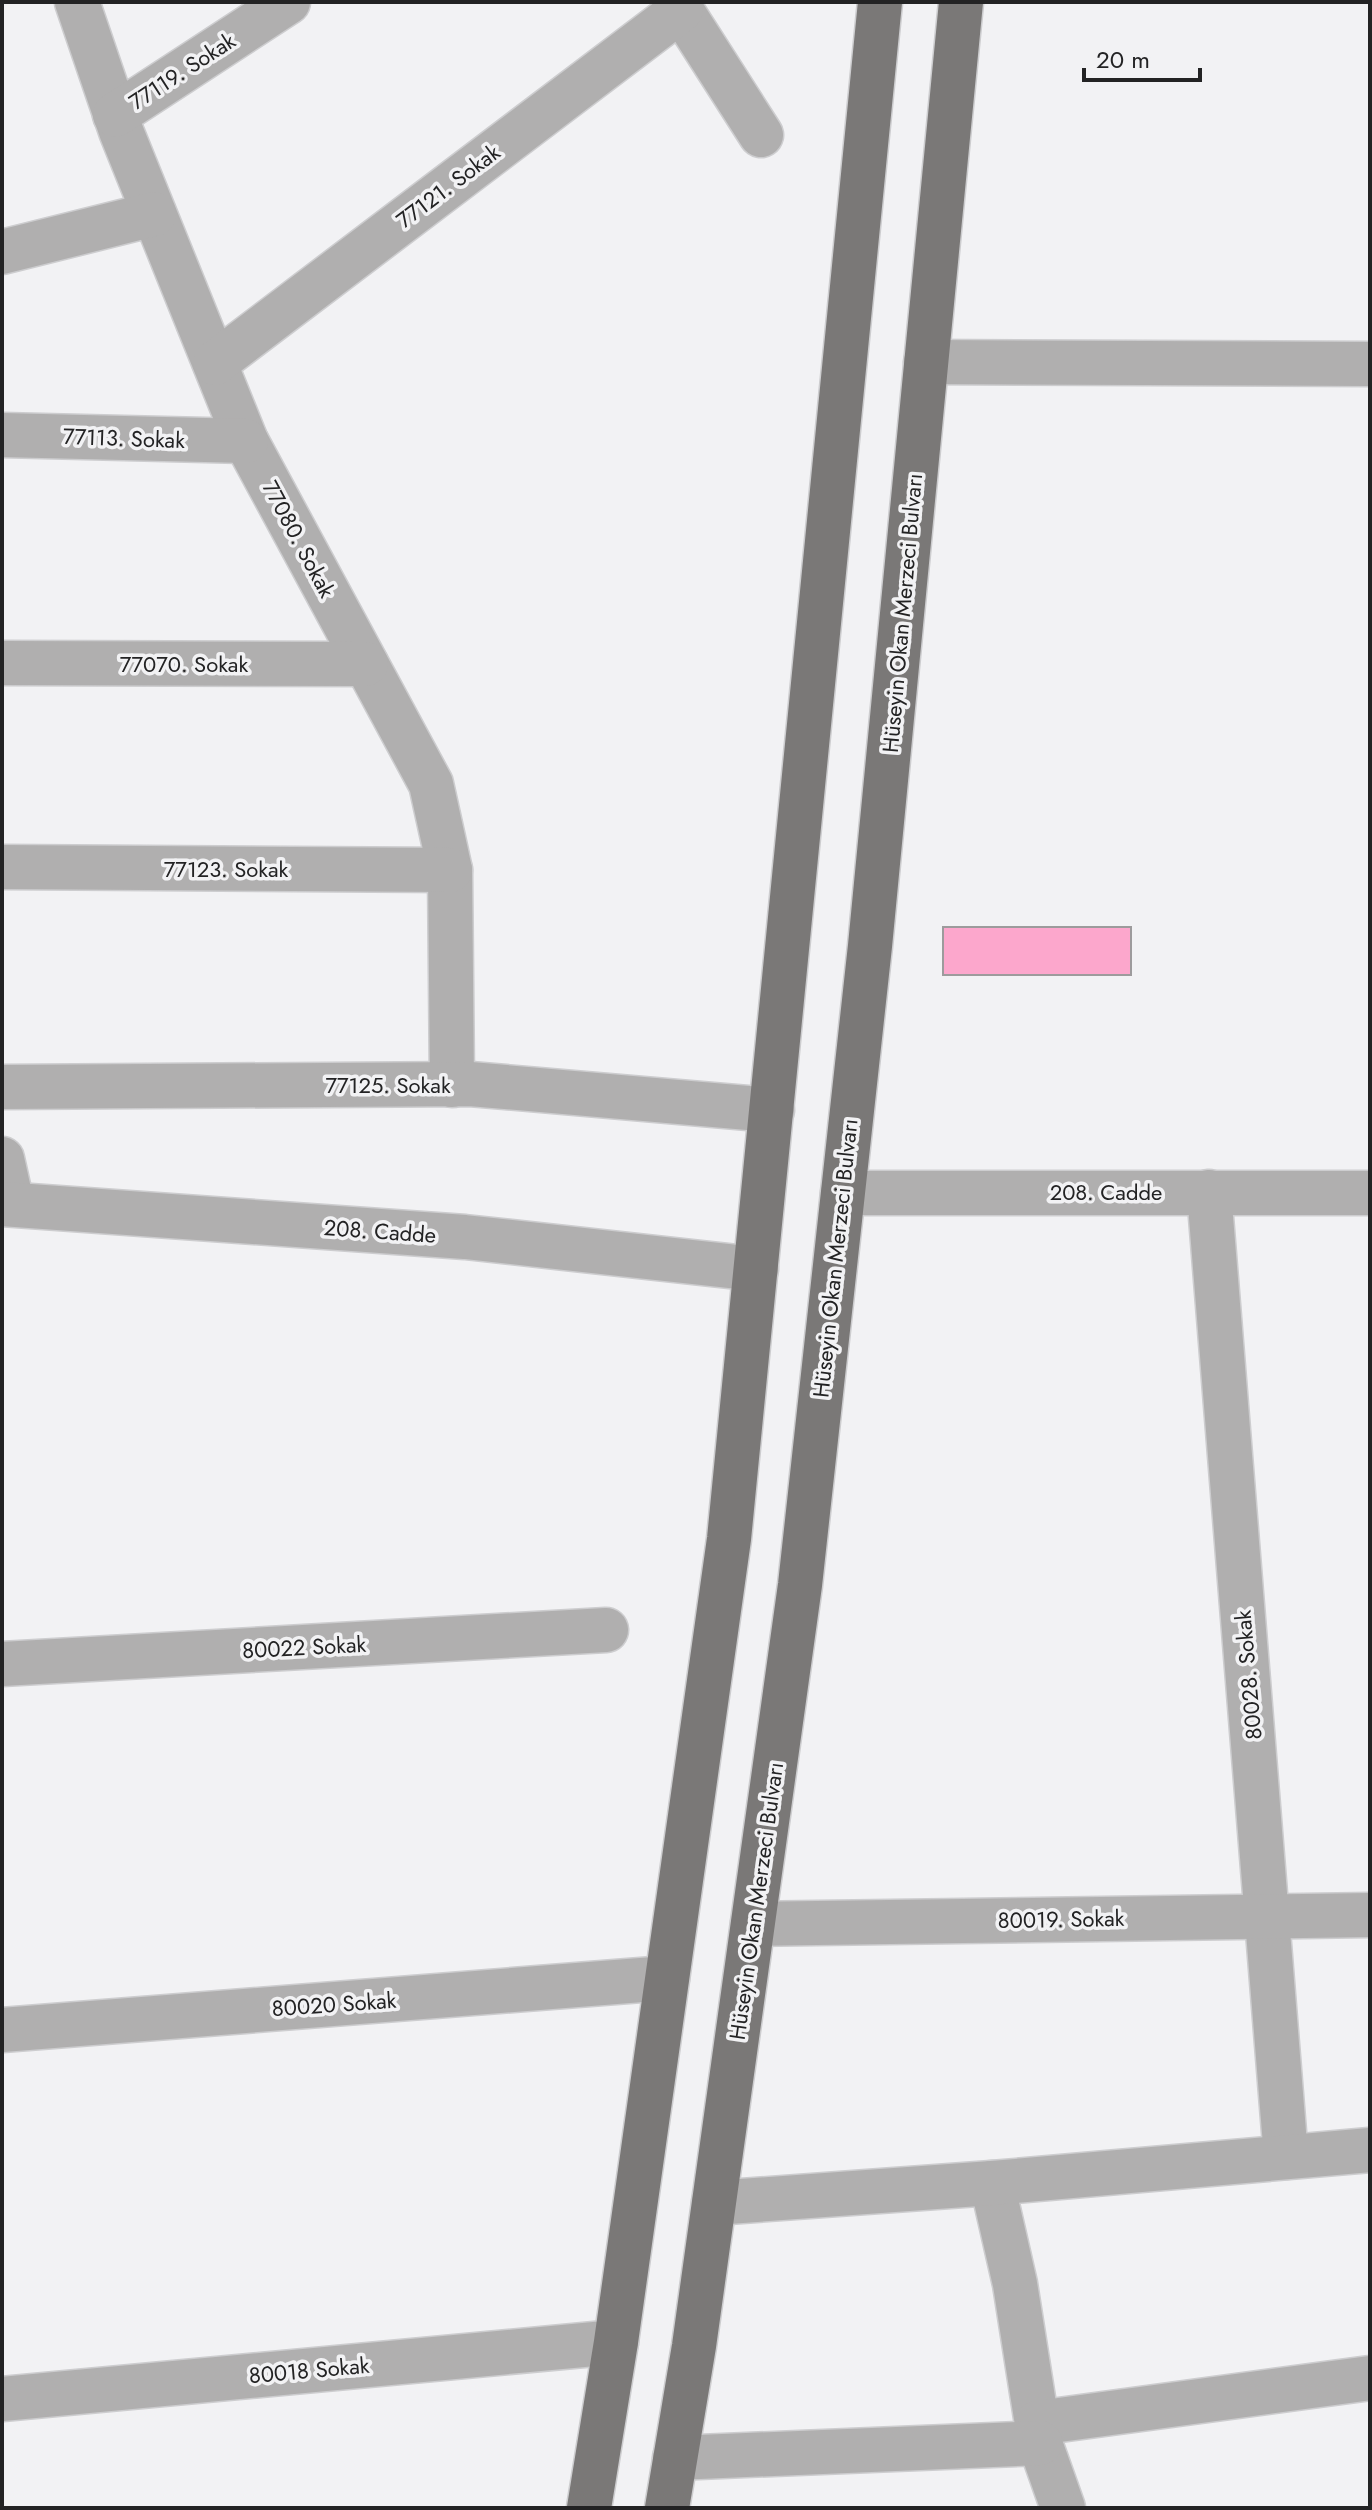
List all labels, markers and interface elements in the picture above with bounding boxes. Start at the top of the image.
street label: 77119. Sokak [122,24,242,117]
scale bar [1084,32,1200,82]
text: 20 m [1096,42,1150,77]
street label: 77121. Sokak [389,136,507,236]
street label: 77113. Sokak [63,420,186,456]
street label: Hüseyin Okan Merzeci Bulvarı [874,472,930,754]
street label: 77080. Sokak [255,475,343,604]
street label: 77070. Sokak [120,648,248,680]
street label: 77123. Sokak [164,853,289,885]
street label: 77125. Sokak [325,1069,451,1101]
street label: Hüseyin Okan Merzeci Bulvarı [804,1117,866,1399]
street label: 208. Cadde [1050,1176,1162,1208]
street label: 208. Cadde [323,1211,437,1251]
street label: 80028. Sokak [1226,1609,1270,1741]
street label: 80022 Sokak [241,1628,367,1666]
street label: Hüseyin Okan Merzeci Bulvarı [721,1760,791,2042]
street label: 80019. Sokak [997,1902,1125,1936]
street label: 80020 Sokak [271,1984,398,2024]
street label: 80018 Sokak [247,2349,371,2391]

